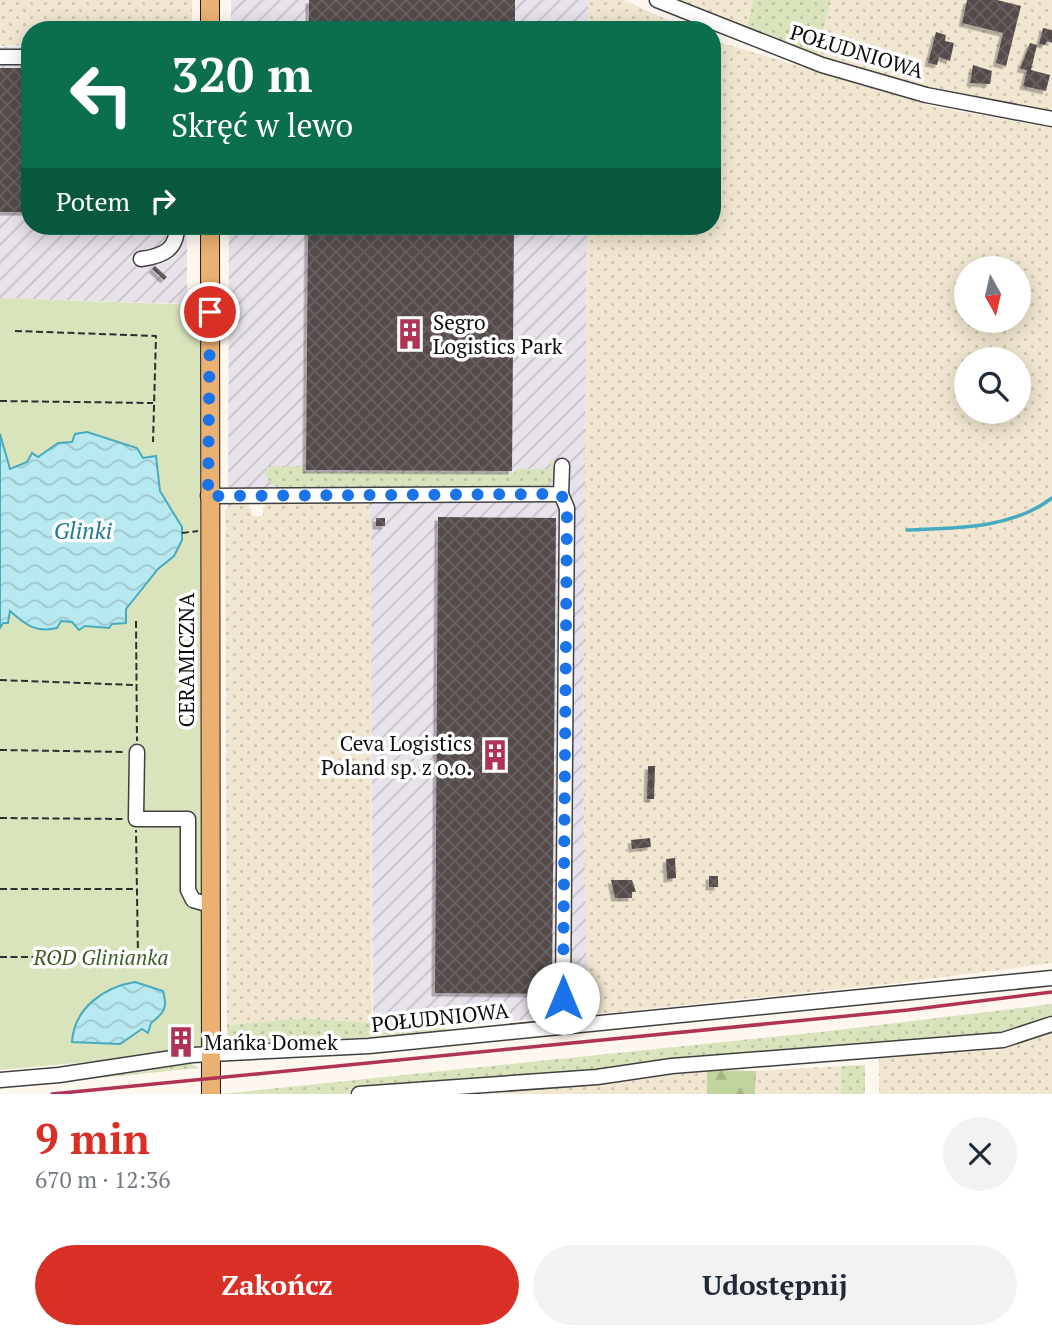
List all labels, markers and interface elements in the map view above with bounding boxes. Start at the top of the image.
street label: POŁUDNIOWA [787,17,928,85]
text: 320 m [171,41,313,106]
icon: left [56,49,147,140]
text: Skręć w lewo [171,104,353,146]
icon: right [144,182,182,220]
text: Potem [56,184,130,218]
north arrow [954,256,1031,332]
map controls [954,256,1031,424]
pin [180,282,240,342]
icon: arrive [191,293,229,331]
place label: Segro Logistics Park [433,308,563,360]
building icon: Segro Logistics Park [393,317,427,351]
button: search [954,347,1031,424]
water label: Glinki [54,515,113,546]
street label: CERAMICZNA [172,592,200,727]
place label: Ceva Logistics Poland sp. z o.o. [321,729,472,781]
building icon: Ceva Logistics Poland sp. z o.o. [478,738,512,772]
park label: ROD Glinianka [33,943,168,971]
position arrow [526,961,600,1035]
street label: POŁUDNIOWA [370,996,511,1038]
building icon: Mańka Domek [164,1025,198,1059]
place label: Mańka Domek [204,1028,338,1056]
text: 9 min [35,1110,150,1166]
button: close [943,1117,1017,1191]
text: 670 m · 12:36 [35,1164,170,1195]
button: Zakończ [35,1245,519,1325]
button: Udostępnij [533,1245,1017,1325]

